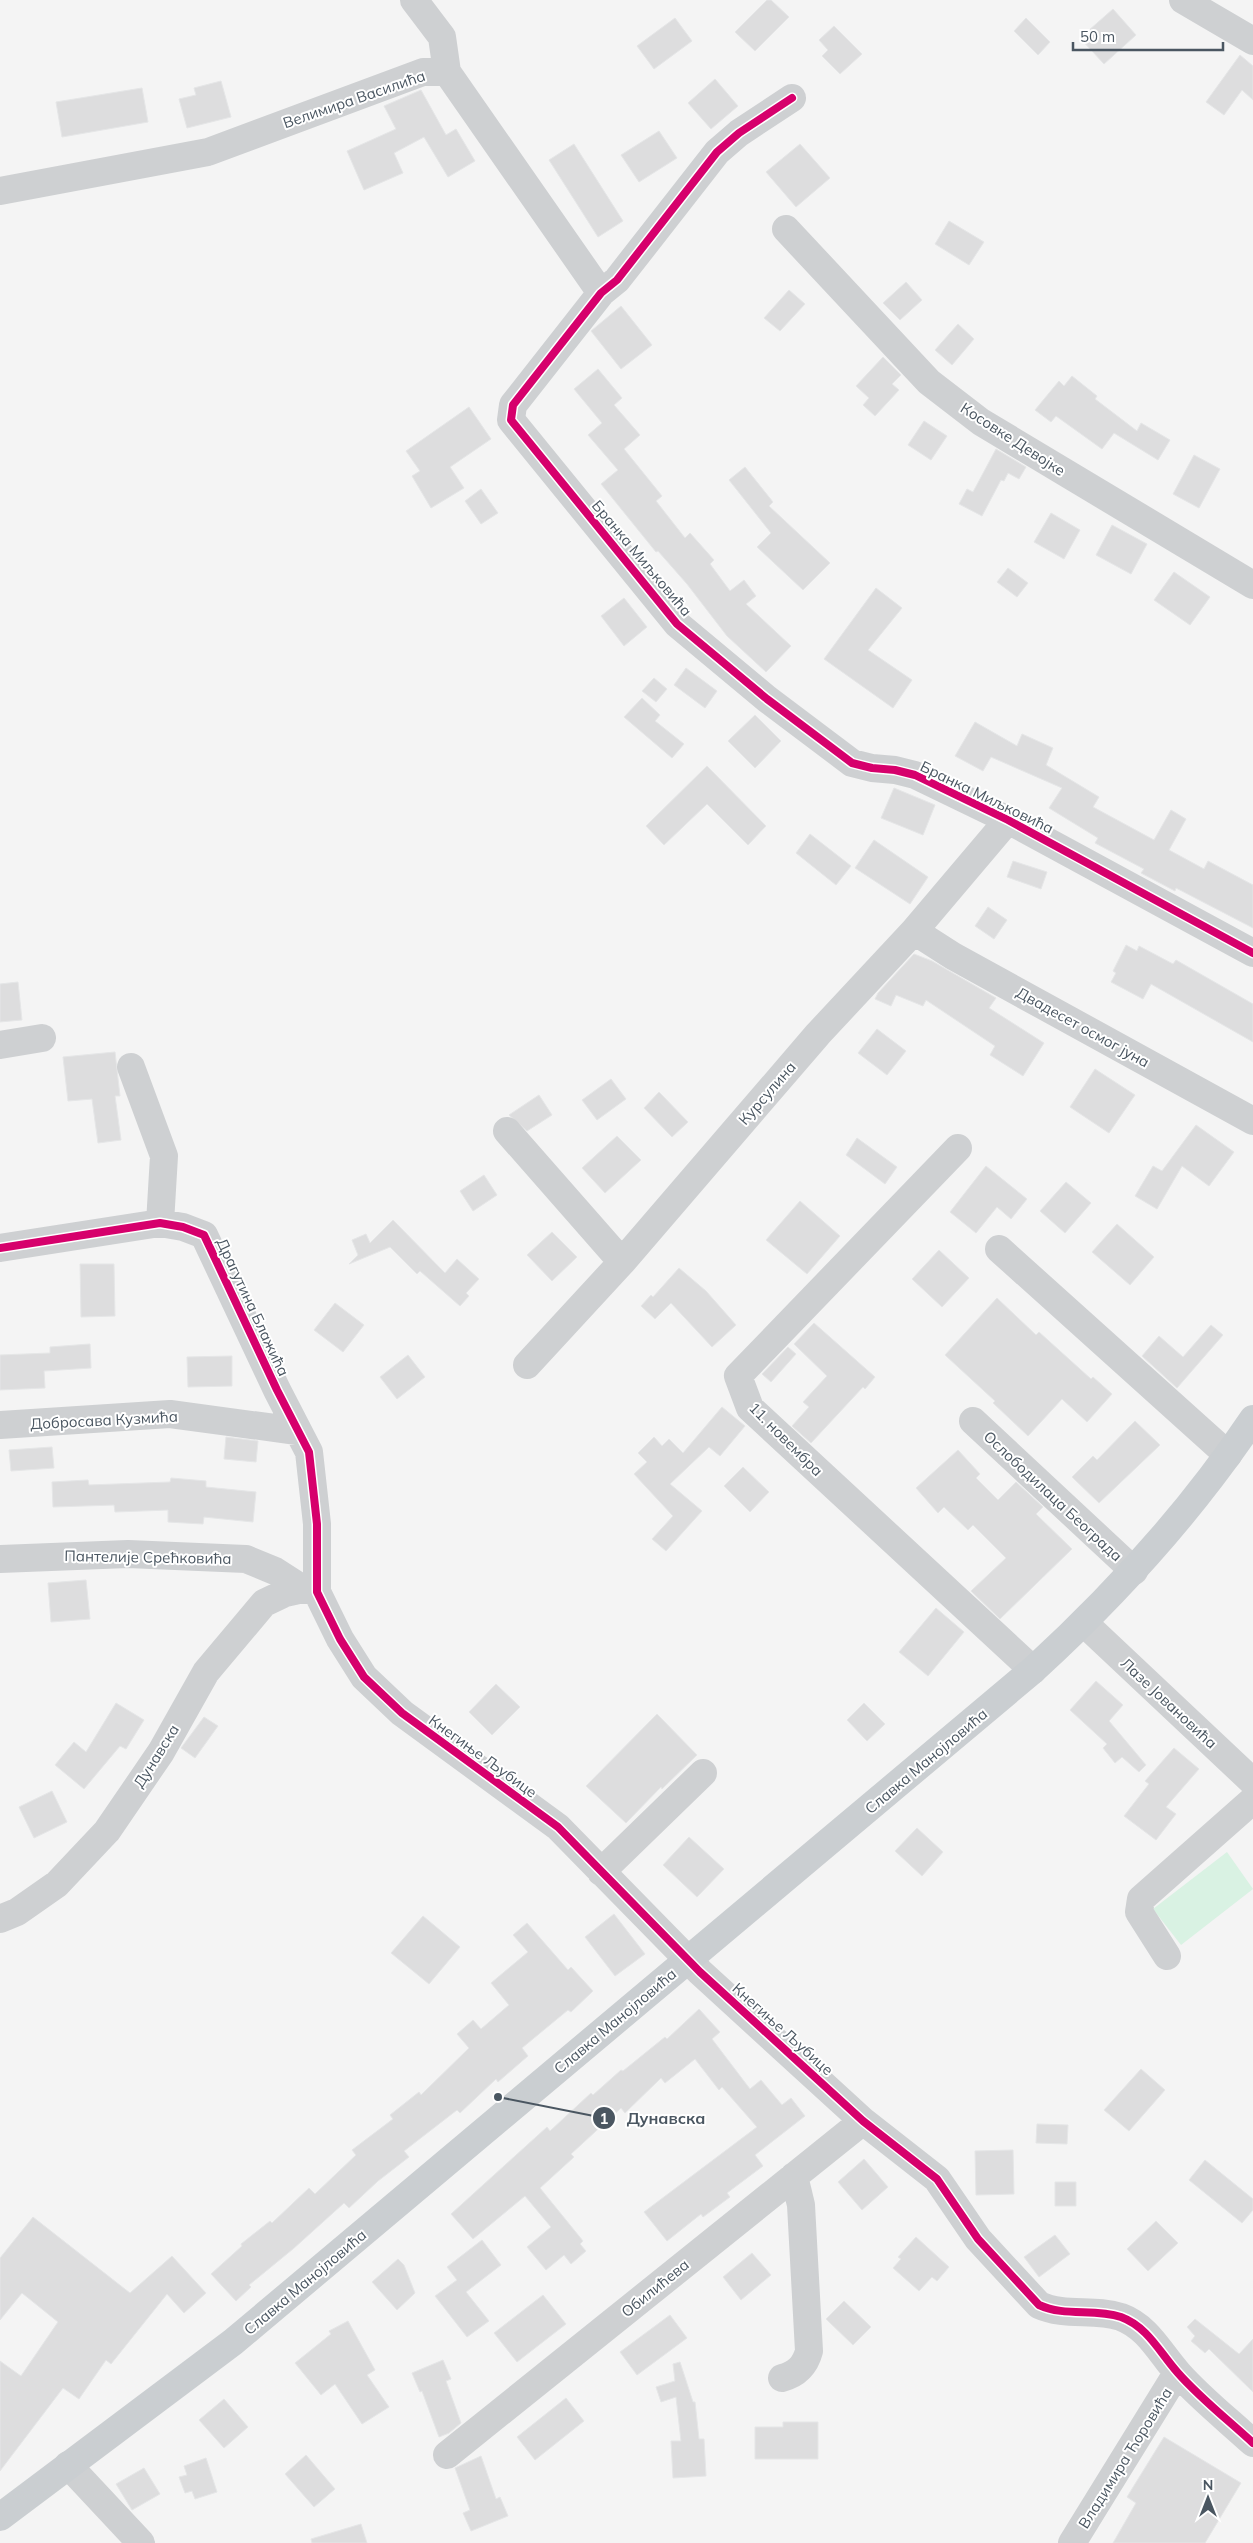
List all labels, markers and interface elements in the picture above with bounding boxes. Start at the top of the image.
scale bar [1073,20,1223,52]
text: 50 m [1080,27,1115,46]
street label: Велимира Василића [280,66,428,132]
street label: Косовке Девојке [957,398,1069,480]
street label: Бранка Миљковића [588,496,696,620]
street label: Бранка Миљковића [917,756,1057,838]
street label: Двадесет осмог јуна [1013,983,1153,1071]
street label: Курсулина [734,1057,800,1129]
street label: Драгутина Блажића [213,1235,293,1379]
street label: 11. новембра [745,1398,827,1480]
street label: Добросава Кузмића [30,1407,178,1433]
street label: Ослободилаца Београда [980,1427,1126,1565]
street label: Пантелије Срећковића [64,1546,232,1568]
street label: Лазе Јовановића [1117,1654,1221,1752]
street label: Славка Манојловића [861,1704,991,1818]
street label: Кнегиње Љубице [425,1710,541,1802]
street label: Дунавска [129,1721,183,1791]
street label: Славка Манојловића [550,1964,680,2078]
street label: Кнегиње Љубице [729,1979,837,2079]
callout: Дунавска [592,2103,715,2134]
text: Дунавска [627,2108,705,2128]
text: 1 [599,2109,609,2128]
street label: Славка Манојловића [240,2225,370,2339]
street label: Обилићева [617,2255,693,2321]
street label: Владимира Ћоровића [1074,2384,1176,2532]
north arrow [1183,2473,1233,2523]
text: N [1203,2476,1213,2494]

